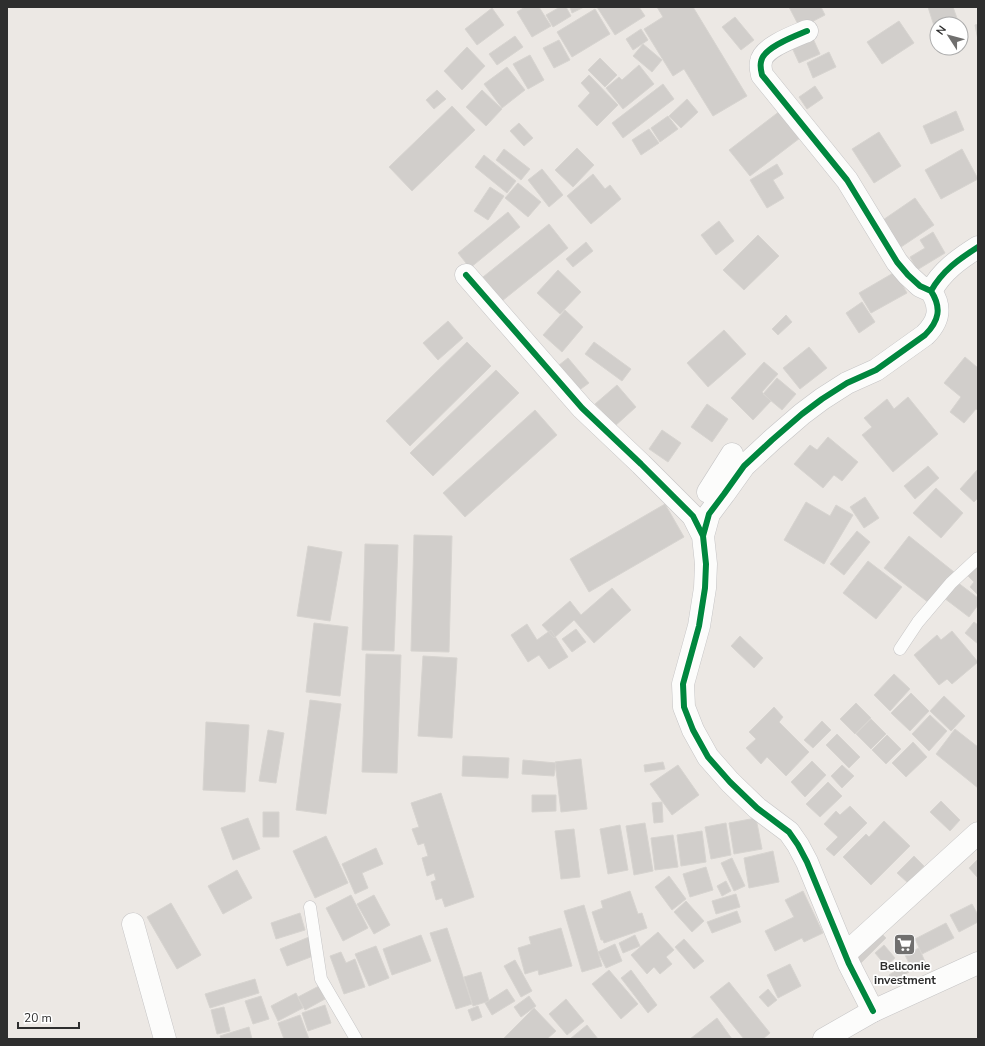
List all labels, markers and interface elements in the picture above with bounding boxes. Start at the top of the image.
north arrow [929,16,969,56]
text: N [933,23,950,38]
supermarket icon: Beliconie investment [892,932,918,958]
place label: Beliconie investment [874,958,936,988]
scale bar [18,1004,79,1030]
text: 20 m [24,1010,52,1026]

